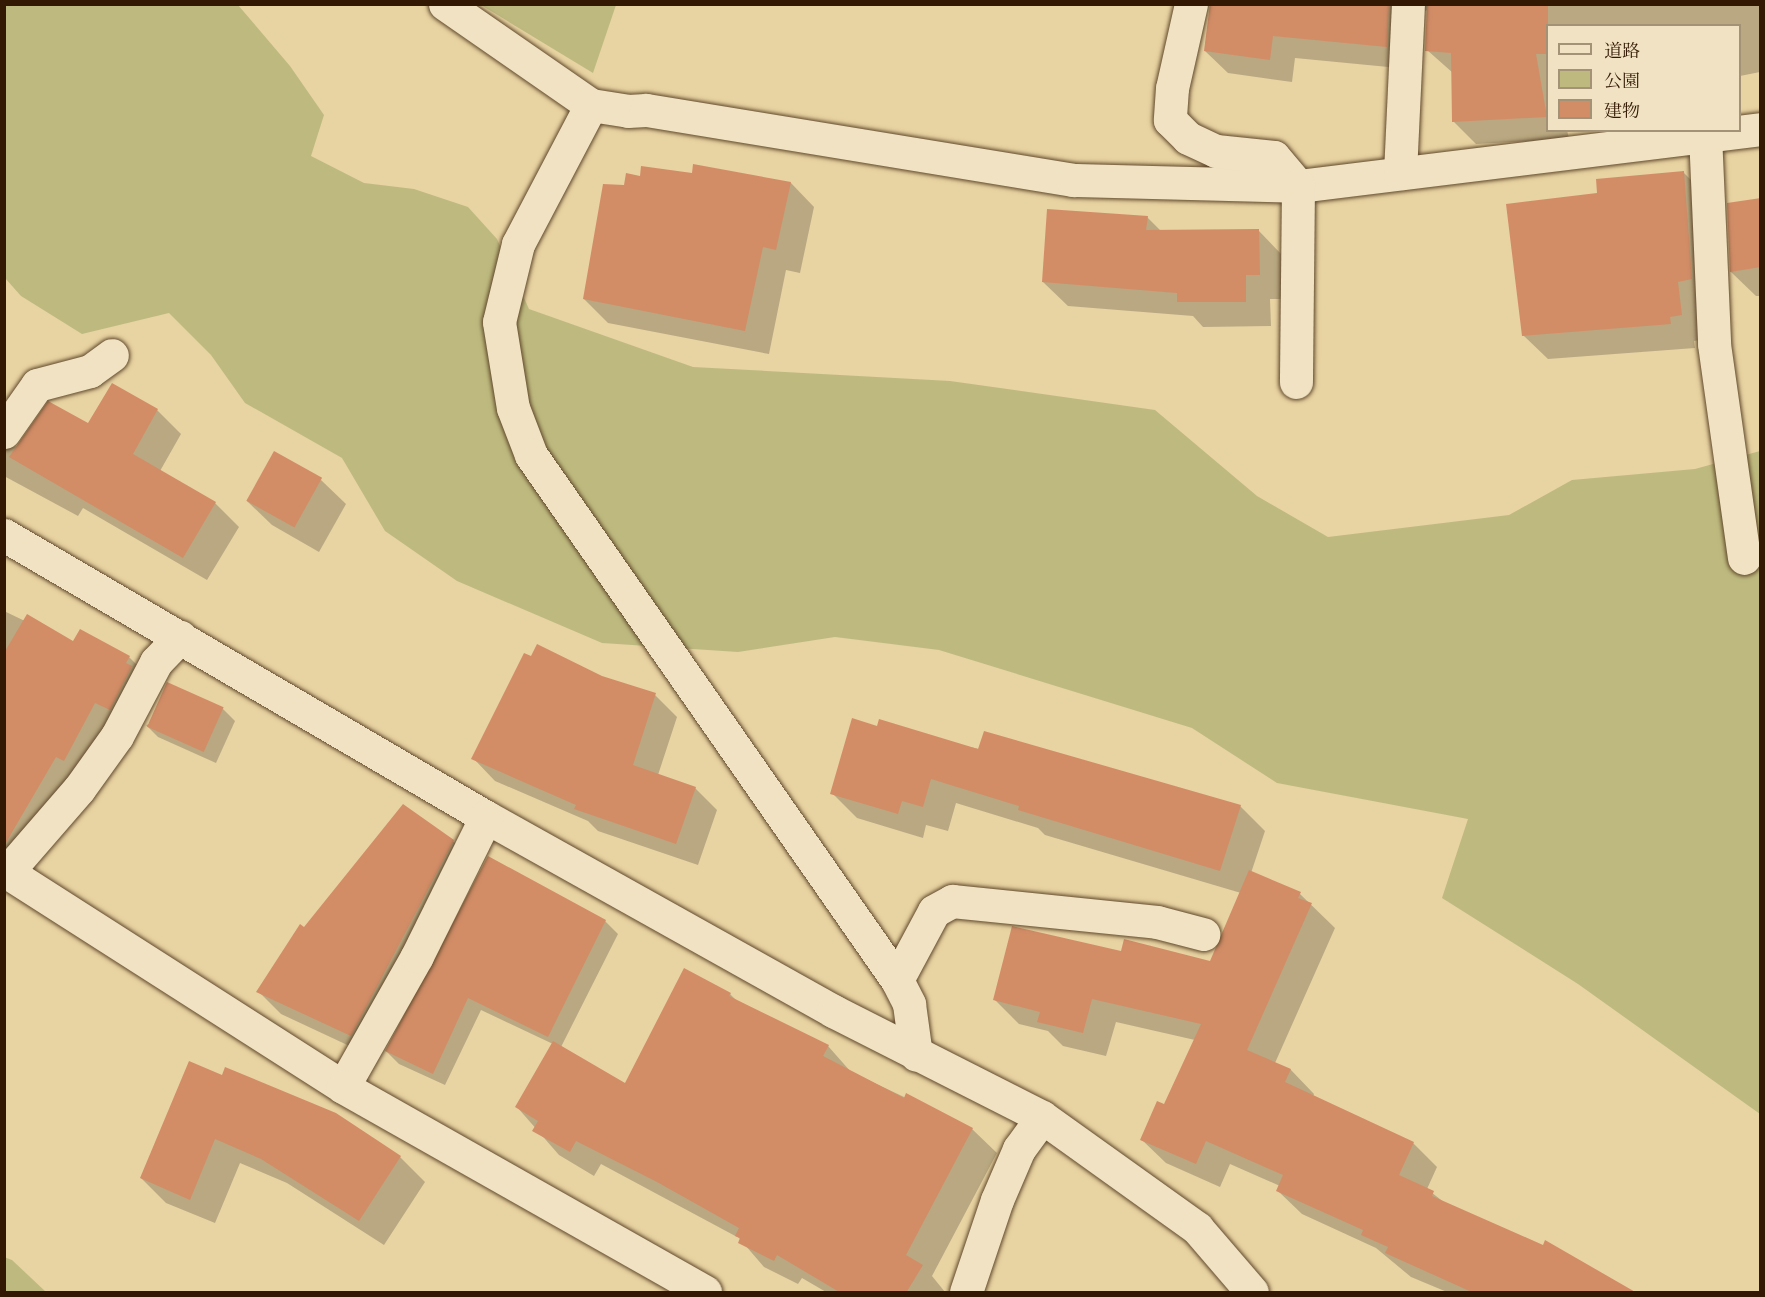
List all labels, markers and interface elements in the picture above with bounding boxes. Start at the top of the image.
legend [1546,24,1741,132]
text: 道路 [1604,41,1640,63]
text: 公園 [1604,71,1640,93]
text: 建物 [1604,101,1640,123]

